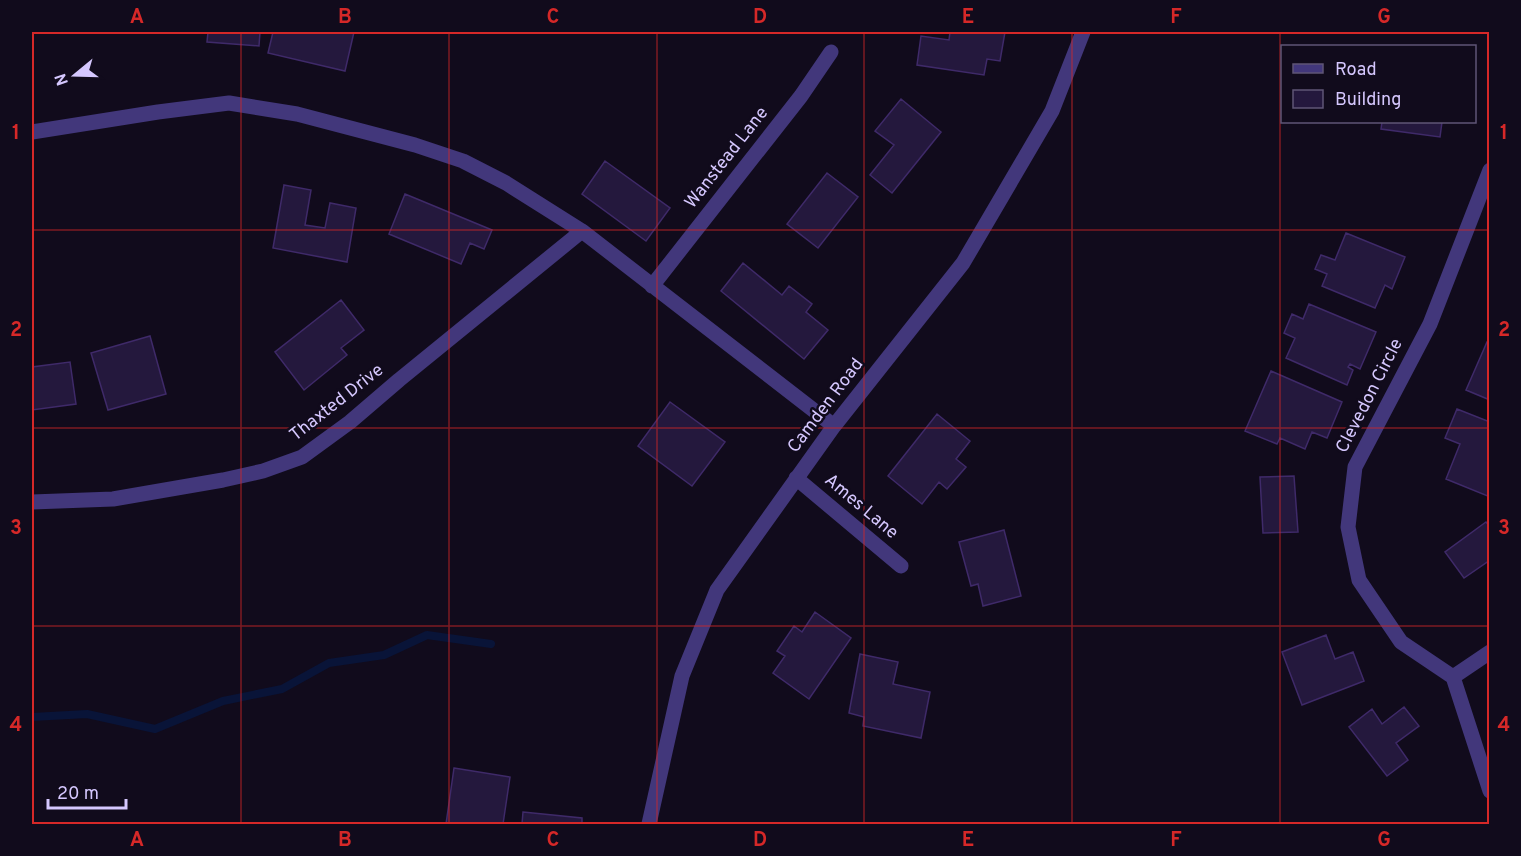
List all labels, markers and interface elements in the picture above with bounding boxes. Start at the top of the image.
text: A [130,5,144,31]
text: B [338,5,352,31]
text: C [547,5,559,31]
text: D [753,5,767,31]
text: E [962,5,974,31]
text: F [1170,5,1182,31]
text: G [1377,5,1391,31]
north arrow [45,45,105,105]
legend [1281,45,1476,123]
text: Road [1335,59,1377,82]
text: N [51,71,74,88]
text: Building [1335,89,1401,112]
street label: Wanstead Lane [680,102,774,214]
text: 1 [12,121,20,147]
text: 1 [1500,121,1508,147]
text: 2 [10,318,22,344]
text: 2 [1498,318,1510,344]
street label: Clevedon Circle [1331,335,1409,457]
street label: Camden Road [783,354,869,458]
street label: Thaxted Drive [285,359,389,447]
street label: Ames Lane [819,469,903,545]
text: 3 [10,516,22,542]
text: 3 [1498,516,1510,542]
text: 4 [10,713,22,739]
text: 4 [1498,713,1510,739]
scale bar [48,772,126,810]
text: 20 m [57,783,99,806]
text: A [130,828,144,854]
text: B [338,828,352,854]
text: C [547,828,559,854]
text: D [753,828,767,854]
text: E [962,828,974,854]
text: F [1170,828,1182,854]
text: G [1377,828,1391,854]

